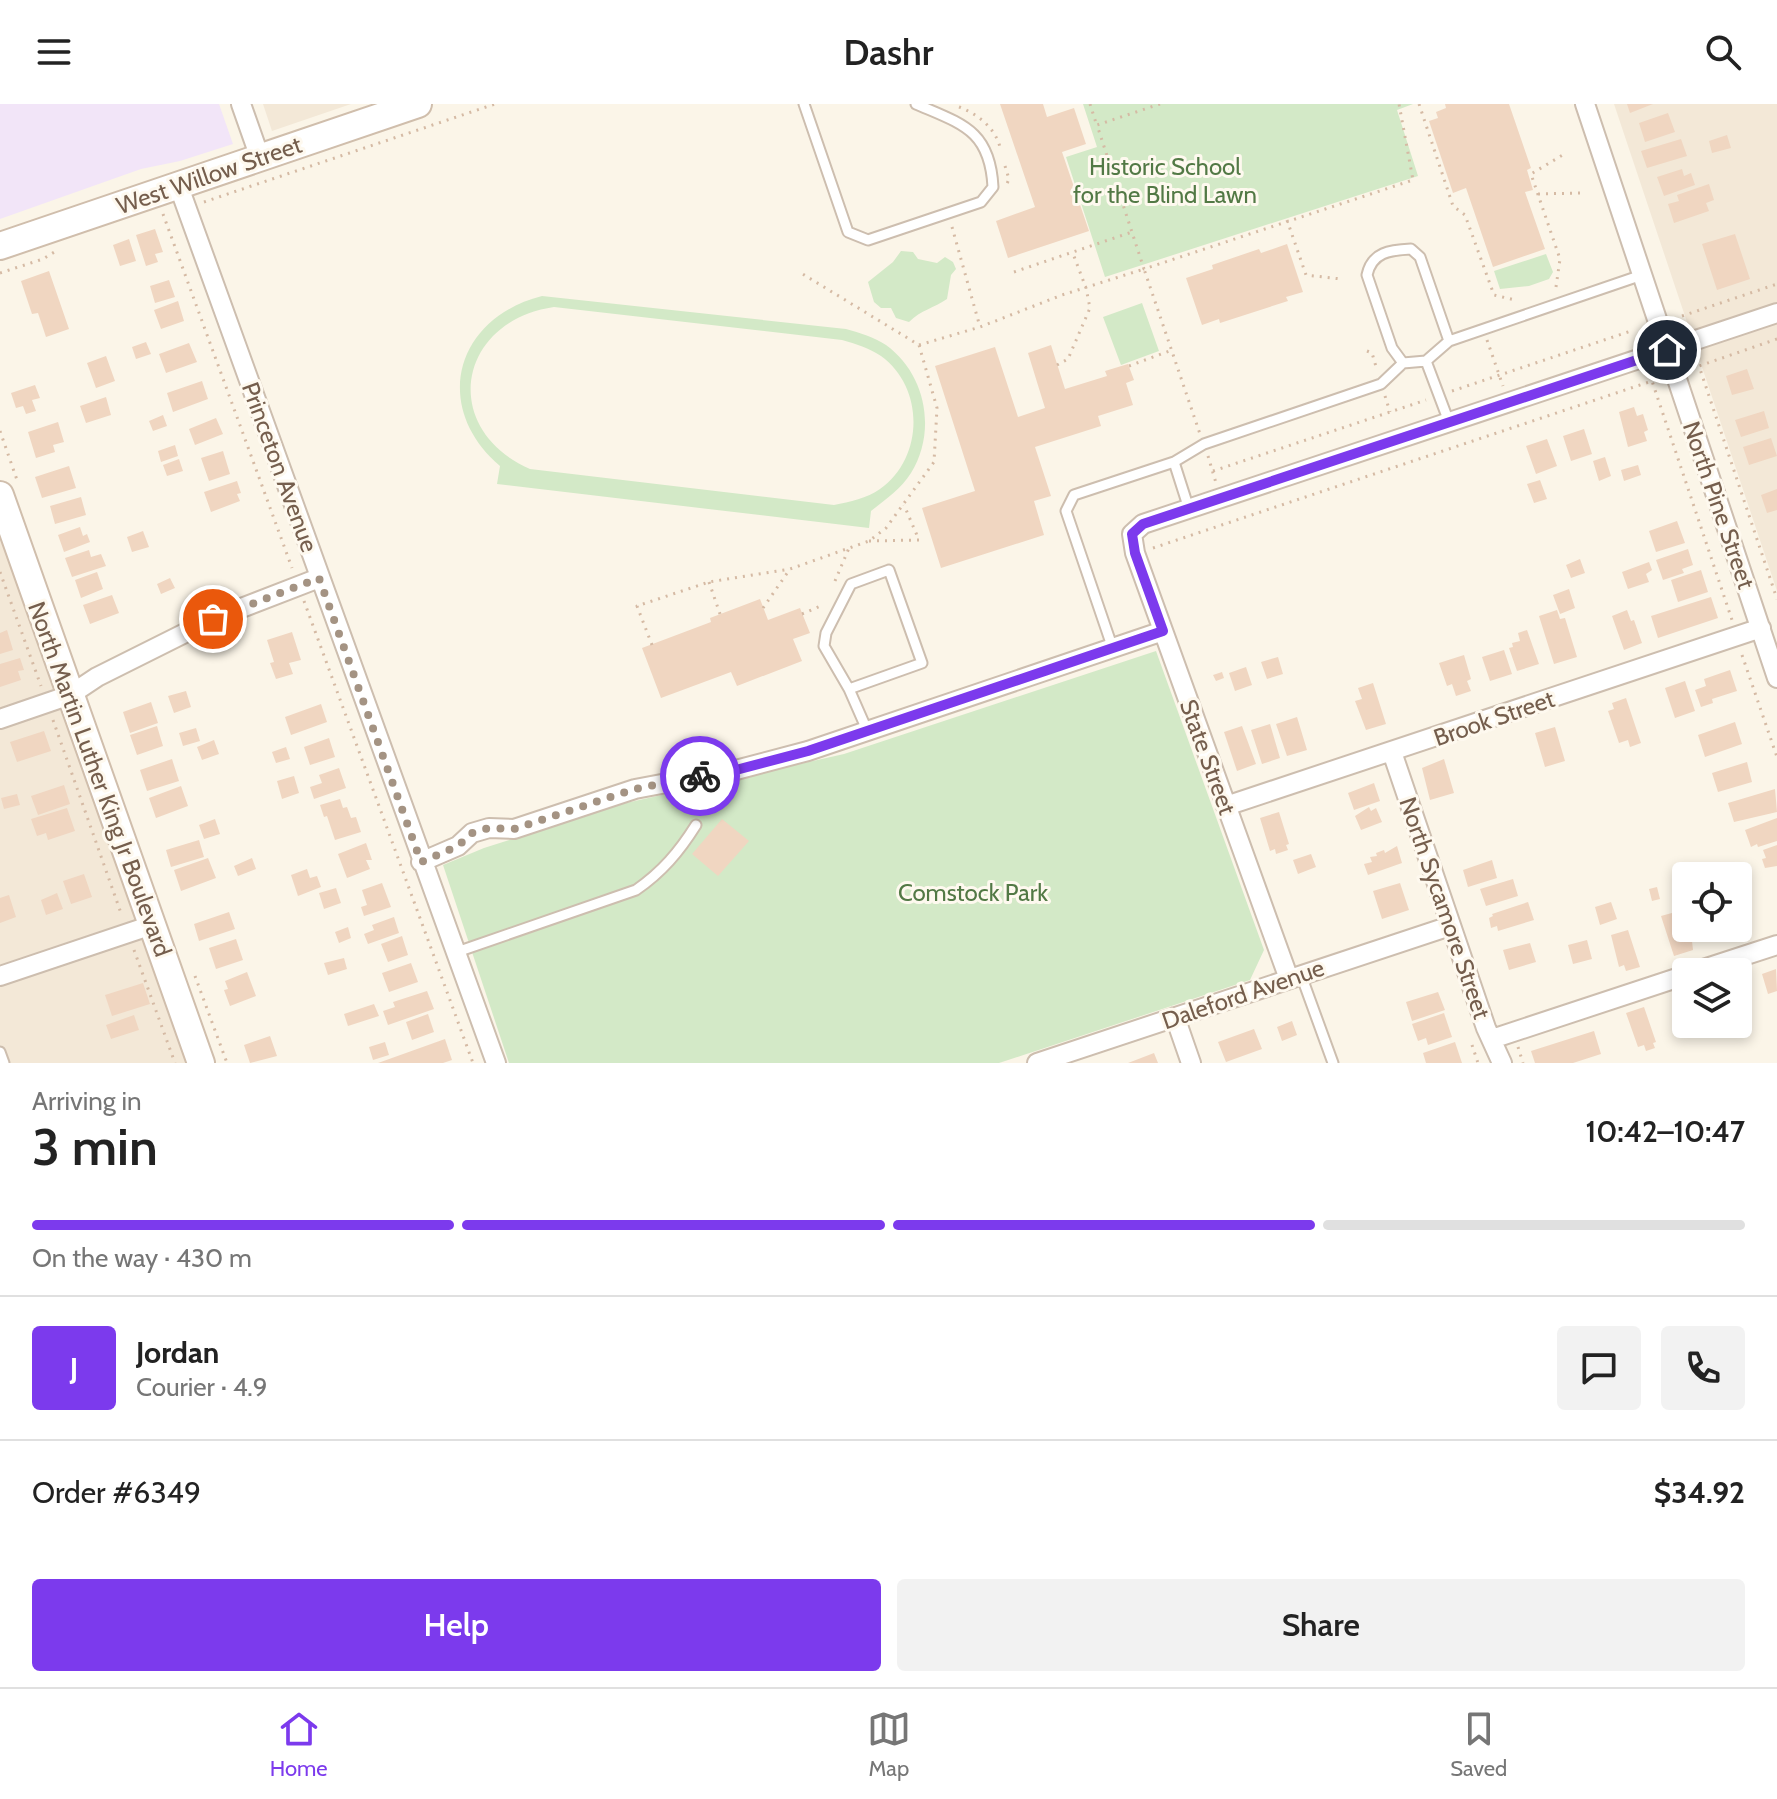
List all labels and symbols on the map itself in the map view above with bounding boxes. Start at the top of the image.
street label: West Willow Street [113,130,305,220]
park label: Historic School for the Blind Lawn [1073,152,1257,209]
pin [1633,316,1701,384]
street label: Princeton Avenue [236,378,324,556]
street label: North Pine Street [1677,417,1761,593]
pin [179,585,247,653]
street label: North Martin Luther King Jr Boulevard [22,598,178,960]
street label: Brook Street [1430,684,1558,752]
street label: State Street [1174,695,1242,819]
courier [660,736,740,816]
street label: North Sycamore Street [1393,793,1497,1023]
park label: Comstock Park [898,878,1048,907]
street label: Daleford Avenue [1158,953,1328,1035]

